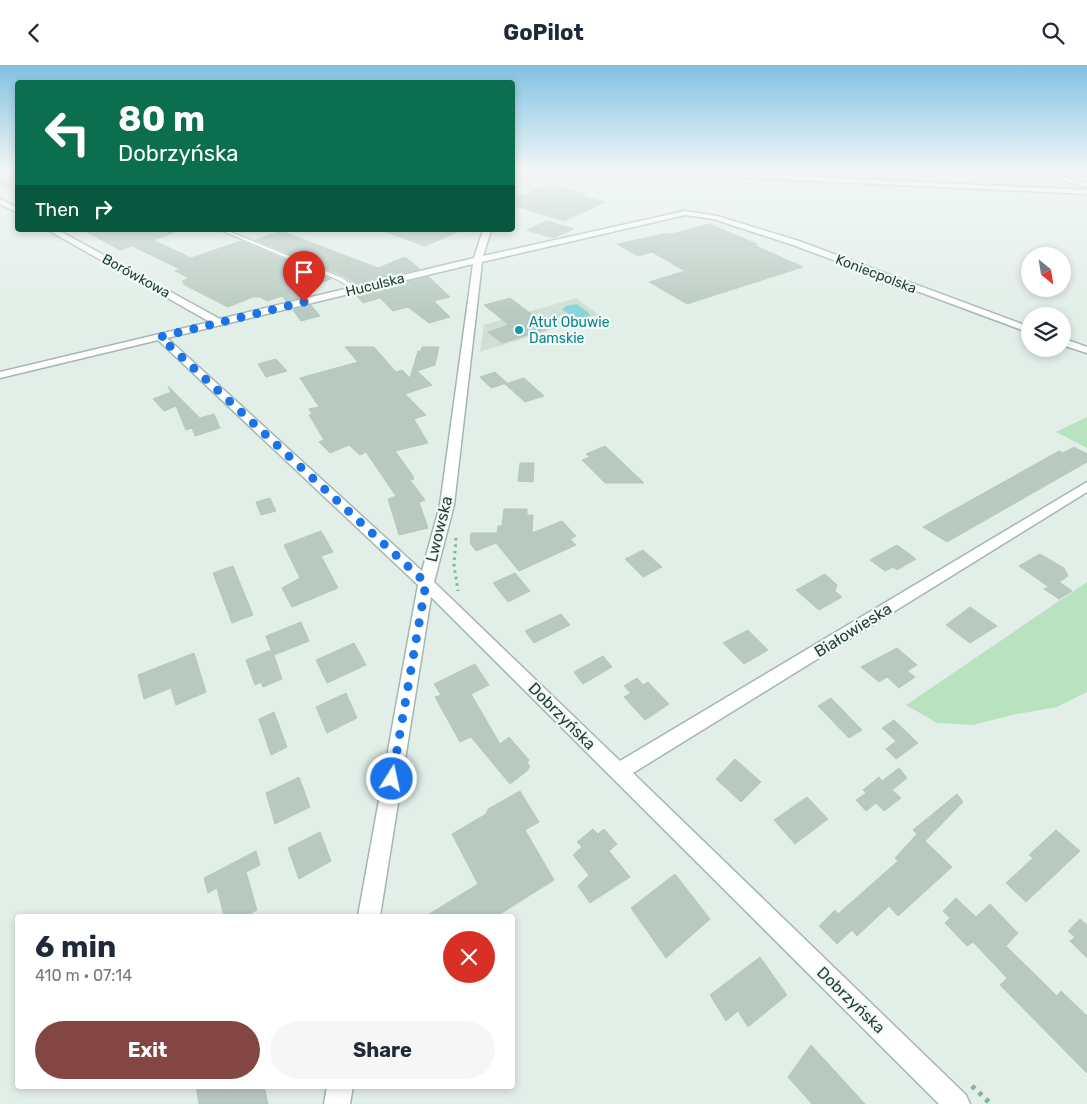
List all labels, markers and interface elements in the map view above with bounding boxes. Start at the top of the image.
icon: back [20,19,48,47]
text: GoPilot [503,19,584,46]
icon: search [1039,19,1067,47]
text: 80 m [118,98,205,140]
icon: left [35,100,100,165]
text: Dobrzyńska [118,140,238,167]
icon: right [89,195,117,223]
text: Then [35,198,79,221]
north arrow [1021,247,1071,297]
map controls [1021,247,1071,357]
street label: Borówkowa [99,250,173,302]
pin [283,251,325,302]
street label: Koniecpolska [833,251,919,297]
icon: arrive [290,258,318,286]
street label: Huculska [344,270,406,300]
button: layers [1021,307,1071,357]
place label: Atut Obuwie Damskie [529,314,610,347]
marker: Atut Obuwie Damskie [513,324,525,336]
street label: Lwowska [422,494,456,564]
street label: Białowieska [811,599,895,661]
street label: Dobrzyńska [524,678,600,754]
position arrow [365,752,417,804]
text: 6 min [35,929,116,965]
button: close [443,931,495,983]
street label: Dobrzyńska [813,963,889,1037]
text: 410 m · 07:14 [35,966,132,985]
button: Exit [35,1021,260,1079]
button: Share [270,1021,495,1079]

